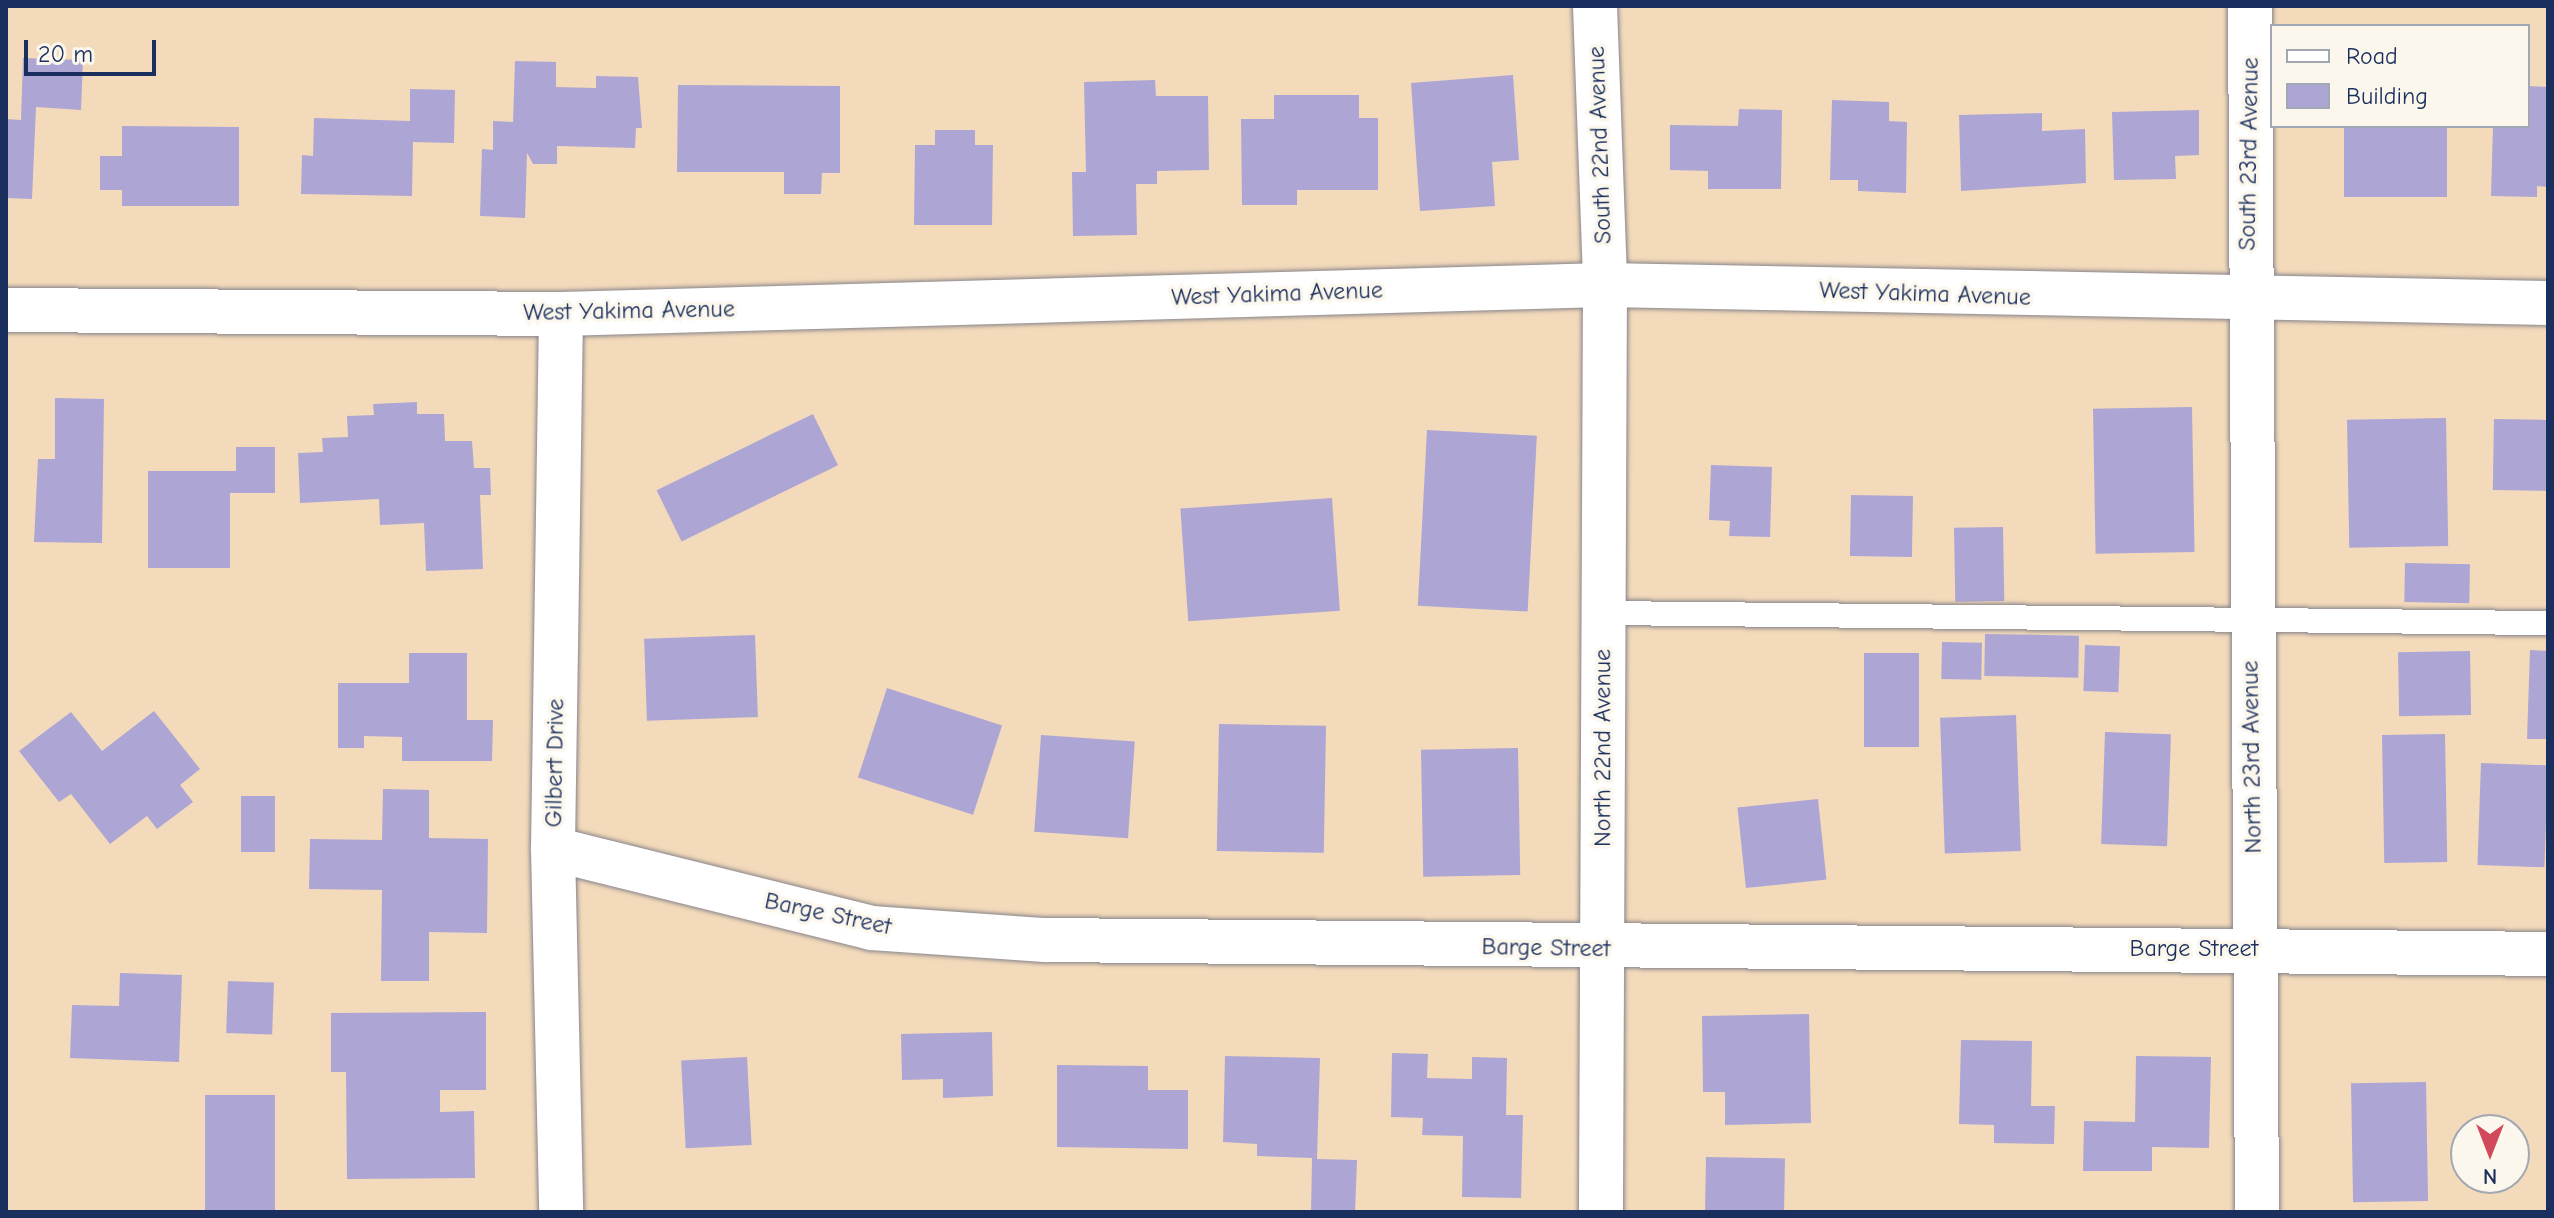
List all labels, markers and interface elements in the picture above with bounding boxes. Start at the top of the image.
scale bar [28,24,160,74]
legend [2270,24,2530,128]
text: 20 m [38,40,93,68]
text: Road [2346,42,2398,70]
street label: South 22nd Avenue [1582,45,1618,245]
street label: South 23rd Avenue [2233,57,2265,251]
text: Building [2346,82,2428,110]
street label: West Yakima Avenue [1171,276,1383,312]
street label: West Yakima Avenue [1819,276,2031,312]
street label: West Yakima Avenue [523,295,735,327]
street label: North 22nd Avenue [1589,649,1617,847]
street label: North 23rd Avenue [2236,660,2268,854]
street label: Gilbert Drive [539,698,571,828]
street label: Barge Street [762,887,894,941]
street label: Barge Street [1481,932,1611,964]
street label: Barge Street [2130,935,2258,963]
north arrow [2450,1114,2530,1194]
text: N [2483,1163,2497,1189]

